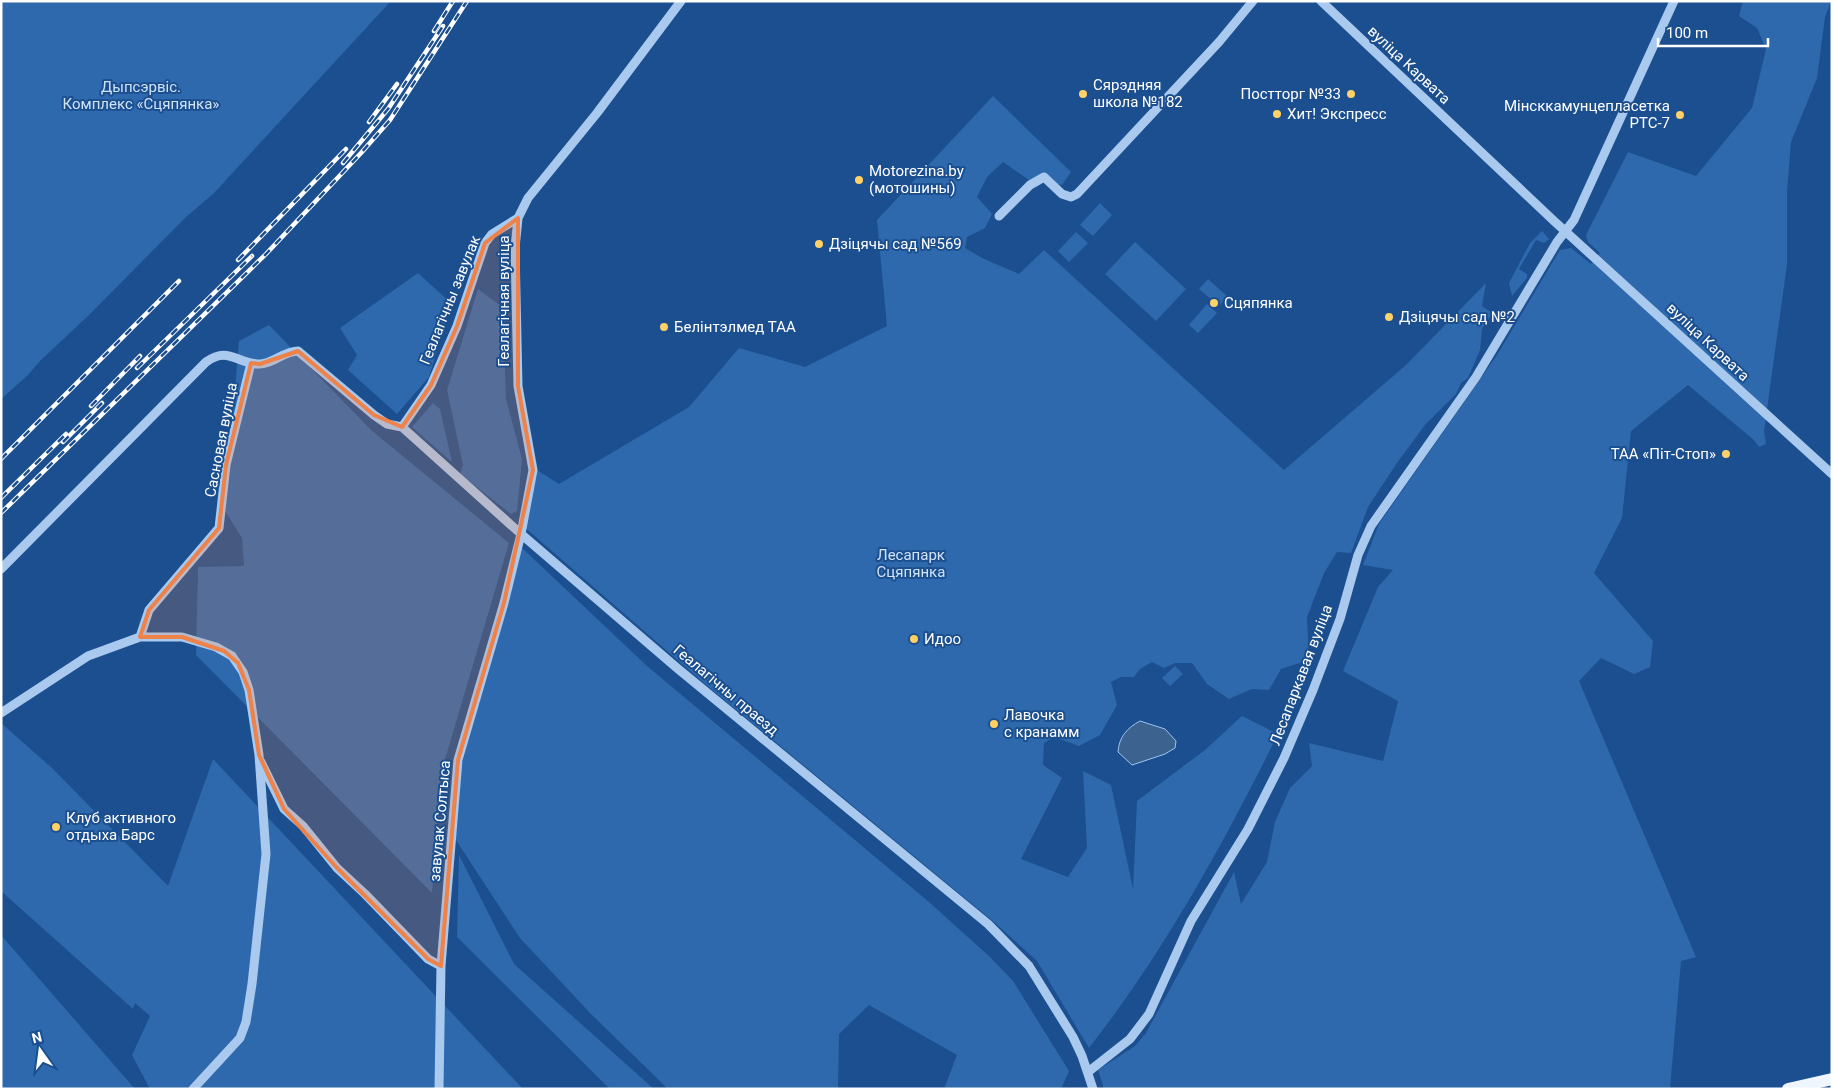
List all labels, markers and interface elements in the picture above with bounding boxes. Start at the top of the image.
scale bar [1658,15,1768,47]
street label: вуліца Карвата [1364,22,1454,108]
text: 100 m [1666,24,1708,42]
place label: Сярэдняя школа №182 [1093,76,1183,111]
park label: Дыпсэрвіс. Комплекс «Сцяпянка» [63,78,219,113]
place label: Постторг №33 [1240,85,1341,103]
marker: Сярэдняя школа №182 [1077,88,1089,100]
marker: Постторг №33 [1345,88,1357,100]
place label: Мінсккамунцепласетка РТС-7 [1504,97,1670,132]
place label: Хит! Экспресс [1287,105,1387,123]
marker: Хит! Экспресс [1271,108,1283,120]
marker: Мінсккамунцепласетка РТС-7 [1674,109,1686,121]
place label: Motorezina.by (мотошины) [869,162,964,197]
marker: Motorezina.by (мотошины) [853,174,865,186]
street label: Геалагічны завулак [416,233,484,367]
street label: Геалагічная вуліца [495,235,513,367]
place label: Дзіцячы сад №569 [829,235,962,253]
marker: Дзіцячы сад №569 [813,238,825,250]
place label: Сцяпянка [1224,294,1293,312]
marker: Сцяпянка [1208,297,1220,309]
street label: вуліца Карвата [1663,299,1753,385]
place label: Дзіцячы сад №2 [1399,308,1515,326]
marker: Дзіцячы сад №2 [1383,311,1395,323]
place label: Белінтэлмед ТАА [674,318,796,336]
marker: Белінтэлмед ТАА [658,321,670,333]
street label: Сасновая вуліца [201,381,241,499]
place label: ТАА «Піт-Стоп» [1611,445,1716,463]
marker: ТАА «Піт-Стоп» [1720,448,1732,460]
park label: Лесапарк Сцяпянка [877,546,945,581]
street label: Лесапаркавая вуліца [1266,602,1336,748]
place label: Идоо [924,630,961,648]
marker: Идоо [908,633,920,645]
street label: Геалагічны праезд [670,641,782,739]
place label: Лавочка с кранамм [1004,706,1079,741]
marker: Лавочка с кранамм [988,718,1000,730]
street label: завулак Солтыса [426,760,454,882]
place label: Клуб активного отдыха Барс [66,809,176,844]
marker: Клуб активного отдыха Барс [50,821,62,833]
north arrow [15,1025,65,1075]
text: N [30,1028,44,1046]

